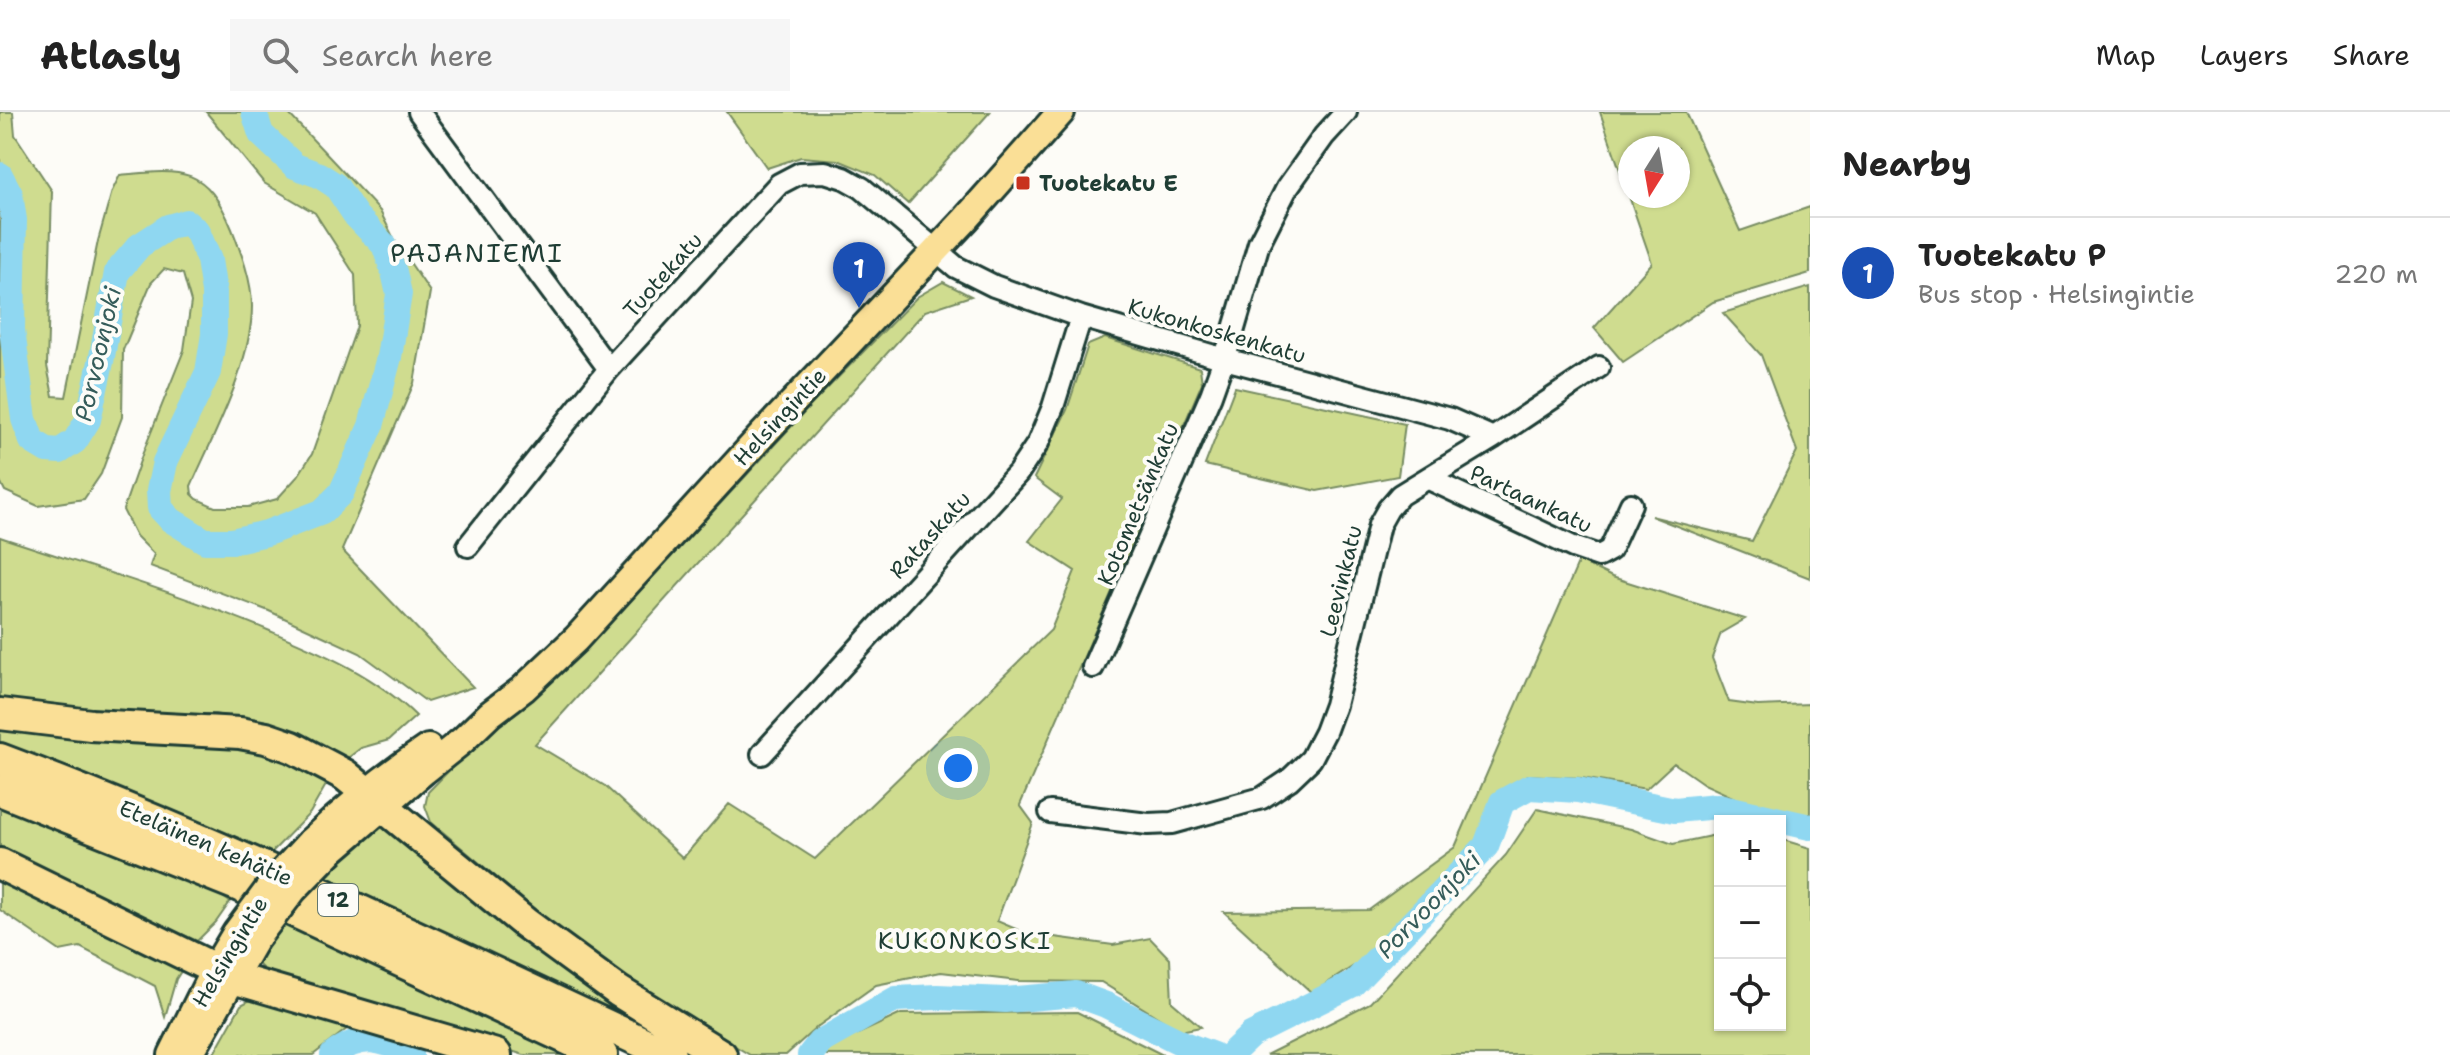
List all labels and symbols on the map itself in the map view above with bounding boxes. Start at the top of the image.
north arrow [1618,136,1690,208]
place label: Tuotekatu E [1039,169,1178,198]
marker: Tuotekatu E [1014,174,1032,192]
street label: Tuotekatu [617,226,709,324]
district label: PAJANIEMI [390,235,564,270]
pin: 1 [833,242,885,308]
water label: Porvoonjoki [67,282,129,424]
street label: Kukonkoskenkatu [1125,292,1309,370]
street label: Helsingintie [727,362,833,472]
street label: Kotometsänkatu [1091,418,1185,590]
street label: Partaankatu [1465,458,1597,540]
street label: Rataskatu [883,485,977,585]
street label: Leevinkatu [1313,522,1369,640]
your location [938,748,978,788]
street label: Eteläinen kehätie [115,793,297,893]
water label: Porvoonjoki [1370,844,1489,965]
road number: 12 [318,884,358,916]
street label: Helsingintie [186,891,274,1013]
district label: KUKONKOSKI [878,925,1052,957]

